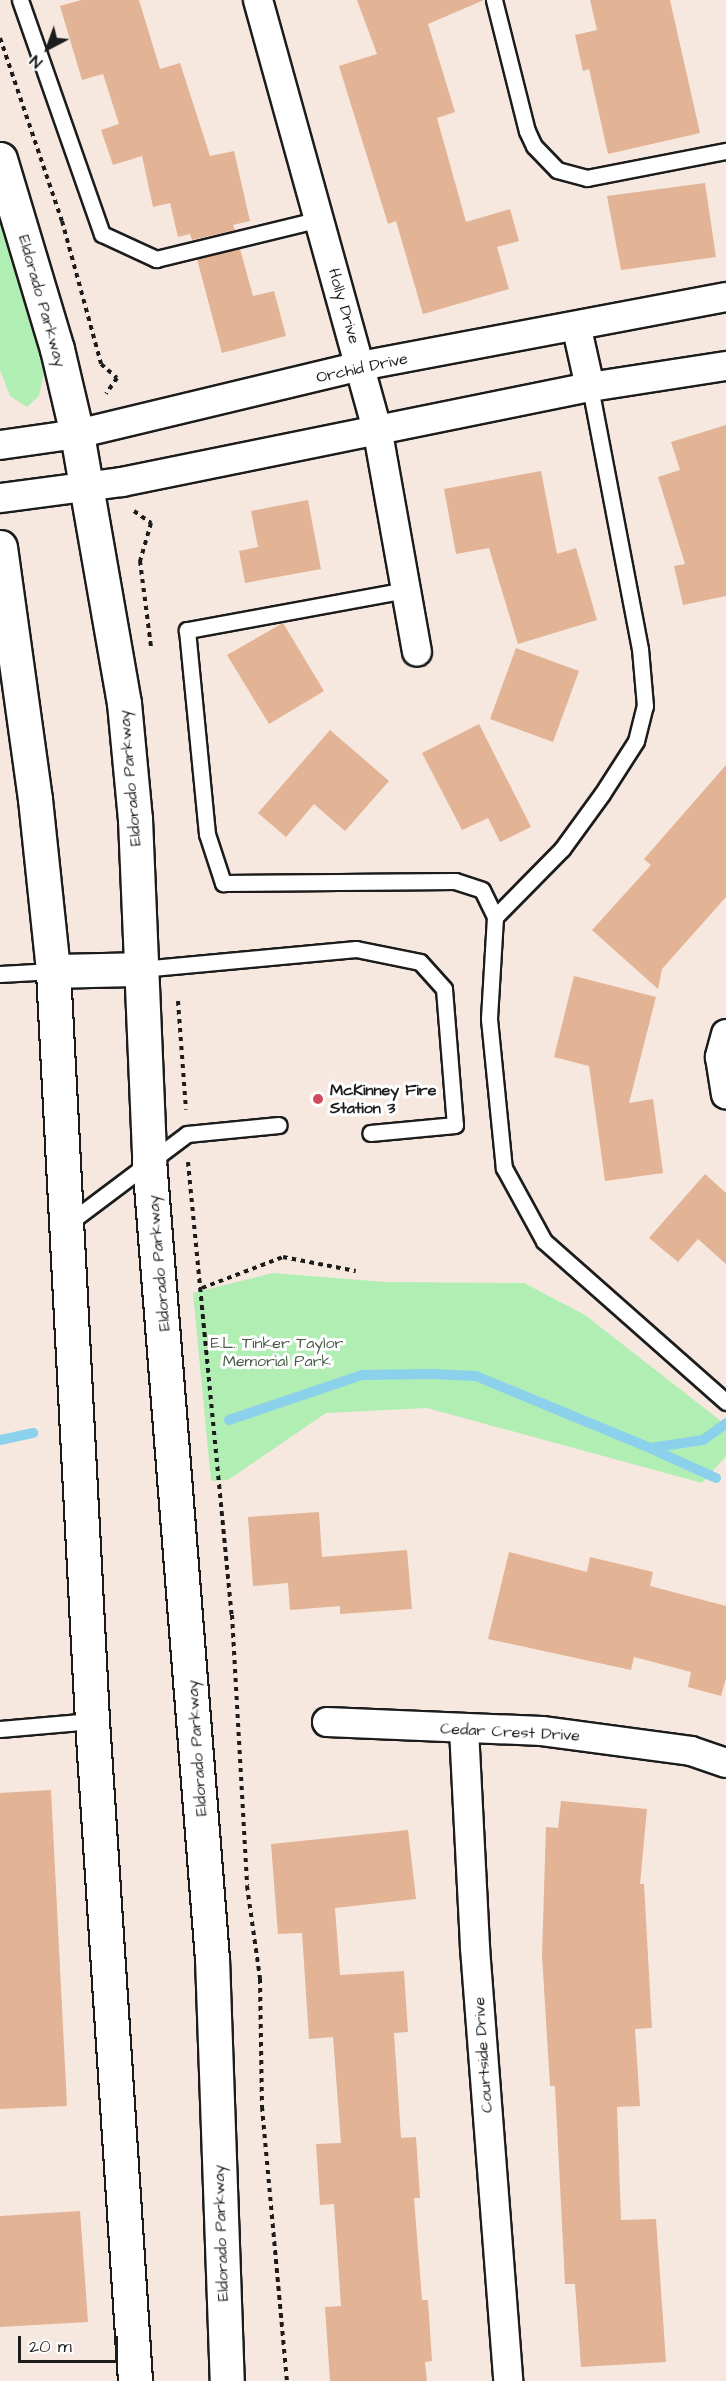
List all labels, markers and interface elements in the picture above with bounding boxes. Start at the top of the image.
north arrow [18,18,78,78]
text: N [25,50,47,73]
street label: Eldorado Parkway [14,233,70,369]
street label: Holly Drive [324,266,364,346]
street label: Orchid Drive [314,349,410,387]
street label: Eldorado Parkway [114,709,146,847]
place label: McKinney Fire Station 3 [330,1080,436,1118]
marker: McKinney Fire Station 3 [311,1092,325,1106]
street label: Eldorado Parkway [143,1194,175,1332]
park label: E.L. Tinker Taylor Memorial Park [211,1333,343,1371]
street label: Eldorado Parkway [183,1679,211,1817]
street label: Cedar Crest Drive [440,1719,580,1745]
street label: Courtside Drive [469,1996,497,2114]
street label: Eldorado Parkway [209,2164,233,2302]
scale bar [21,2324,122,2362]
text: 20 m [29,2334,72,2359]

